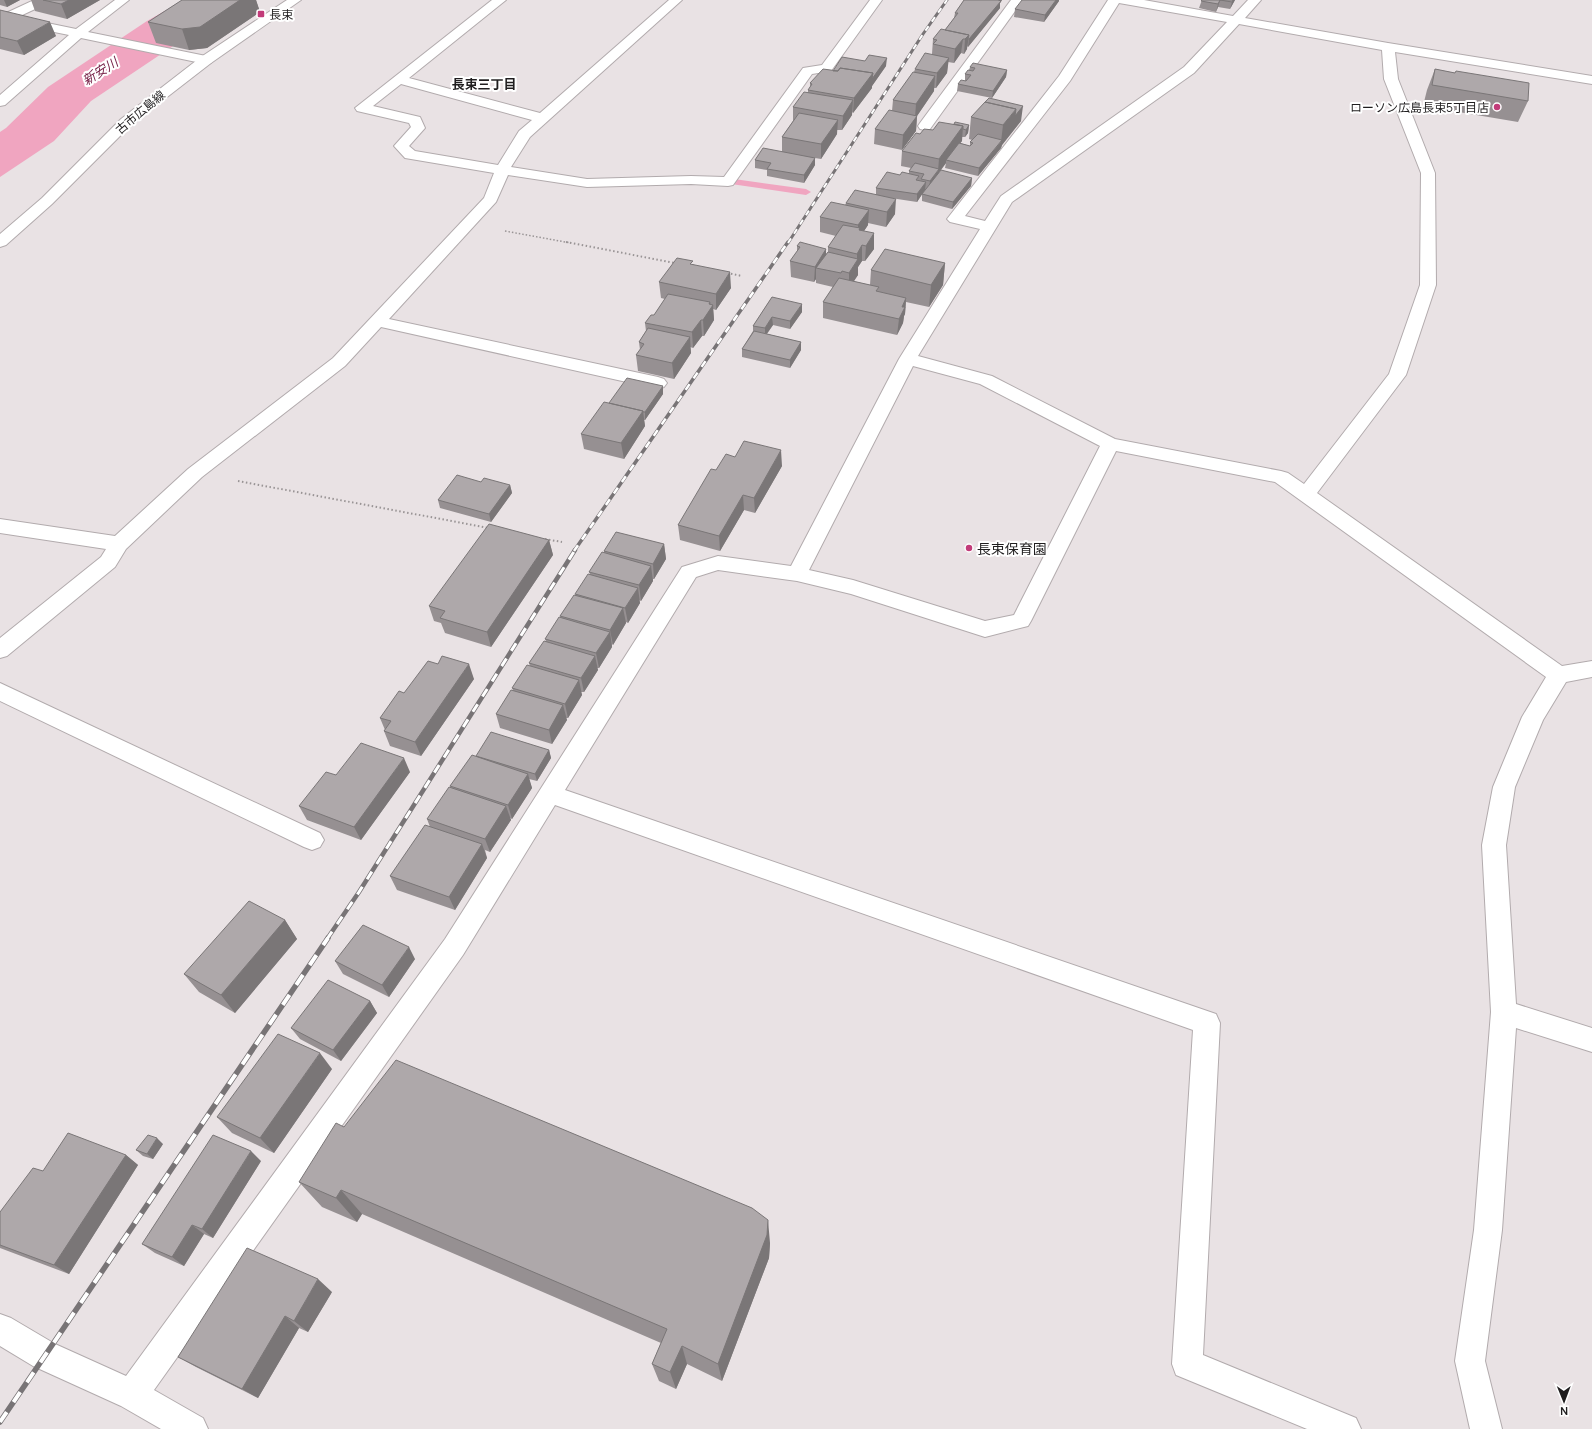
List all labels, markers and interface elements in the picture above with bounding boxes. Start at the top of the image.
place label: 長束 [269,6,294,23]
marker: 長束 [256,9,266,19]
water label: 新安川 [79,52,123,89]
district label: 長束三丁目 [451,75,517,93]
street label: 古市広島線 [112,86,168,138]
place label: ローソン広島長束5丁目店 [1350,99,1489,116]
marker: ローソン広島長束5丁目店 [1492,102,1502,112]
place label: 長束保育園 [977,539,1047,558]
marker: 長束保育園 [964,543,974,553]
north arrow [1544,1381,1584,1421]
text: N [1560,1404,1568,1419]

